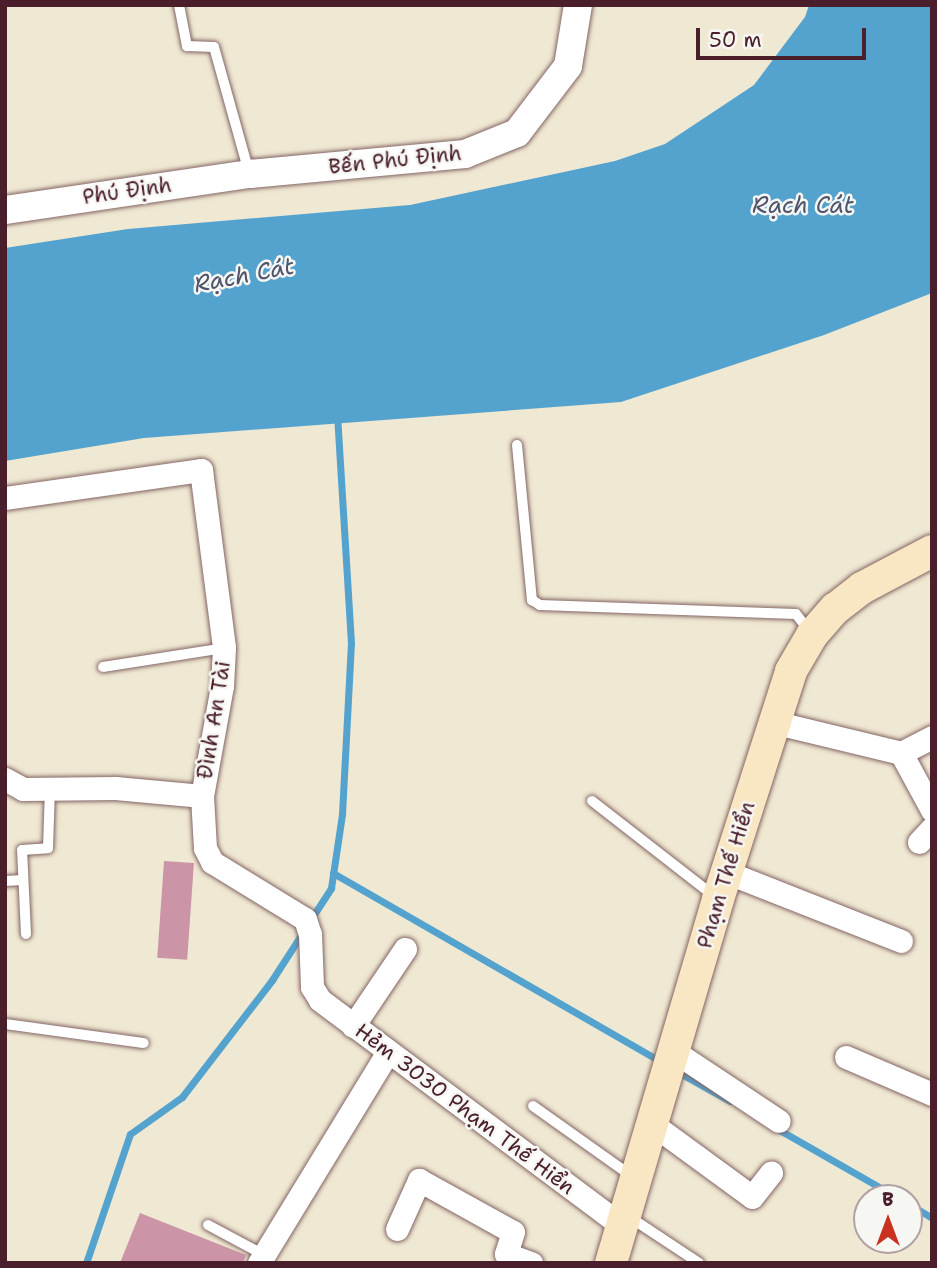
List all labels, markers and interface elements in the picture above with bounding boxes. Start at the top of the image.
scale bar [699,14,869,58]
text: 50 m [709,26,762,54]
street label: Bến Phú Định [327,140,463,180]
street label: Phú Định [81,172,173,210]
water label: Rạch Cát [752,191,854,219]
water label: Rạch Cát [192,252,296,298]
street label: Đình An Tài [192,659,236,781]
street label: Phạm Thế Hiển [692,798,760,952]
street label: Hẻm 3030 Phạm Thế Hiển [350,1018,580,1200]
north arrow [853,1184,923,1254]
text: B [882,1187,894,1212]

